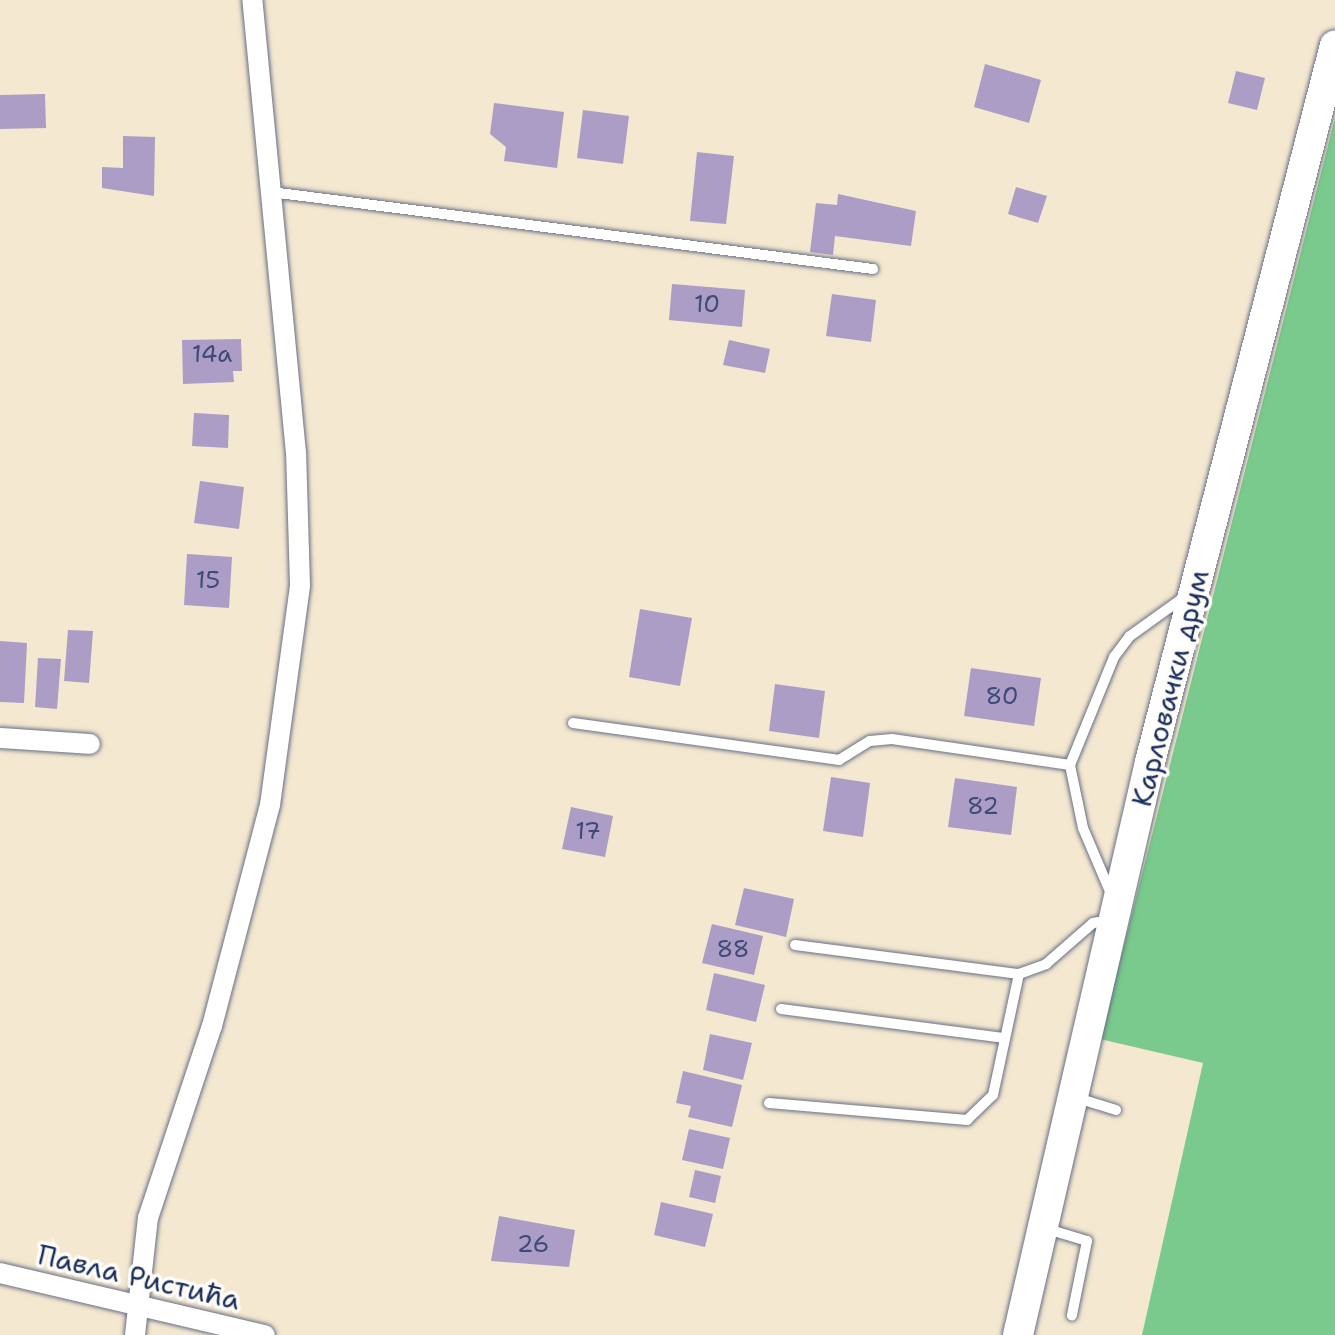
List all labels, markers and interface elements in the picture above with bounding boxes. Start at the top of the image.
house number: 10 [694,291,720,319]
house number: 14a [192,341,232,369]
street label: Карловачки друм [1124,566,1216,810]
house number: 15 [196,567,220,595]
house number: 80 [985,683,1019,711]
house number: 82 [967,793,999,821]
house number: 17 [575,818,601,846]
house number: 88 [716,936,750,964]
house number: 26 [517,1231,549,1259]
street label: Павла Ристића [35,1237,243,1317]

